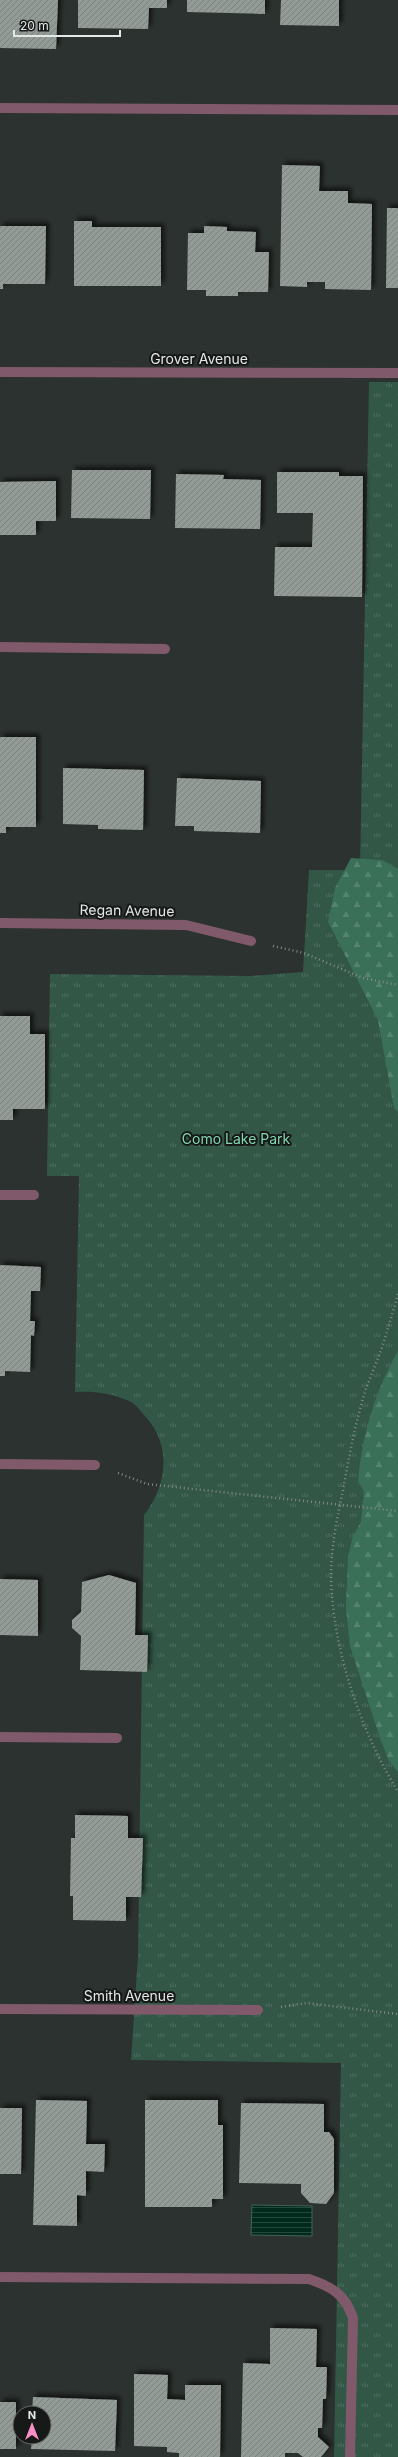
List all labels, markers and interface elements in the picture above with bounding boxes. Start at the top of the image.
scale bar [14,12,120,38]
text: 20 m [20,18,49,33]
street label: Grover Avenue [150,350,248,367]
street label: Regan Avenue [79,901,175,919]
park label: Como Lake Park [182,1130,291,1147]
street label: Smith Avenue [84,1987,174,2004]
north arrow [12,2405,52,2445]
text: N [28,2408,36,2422]

